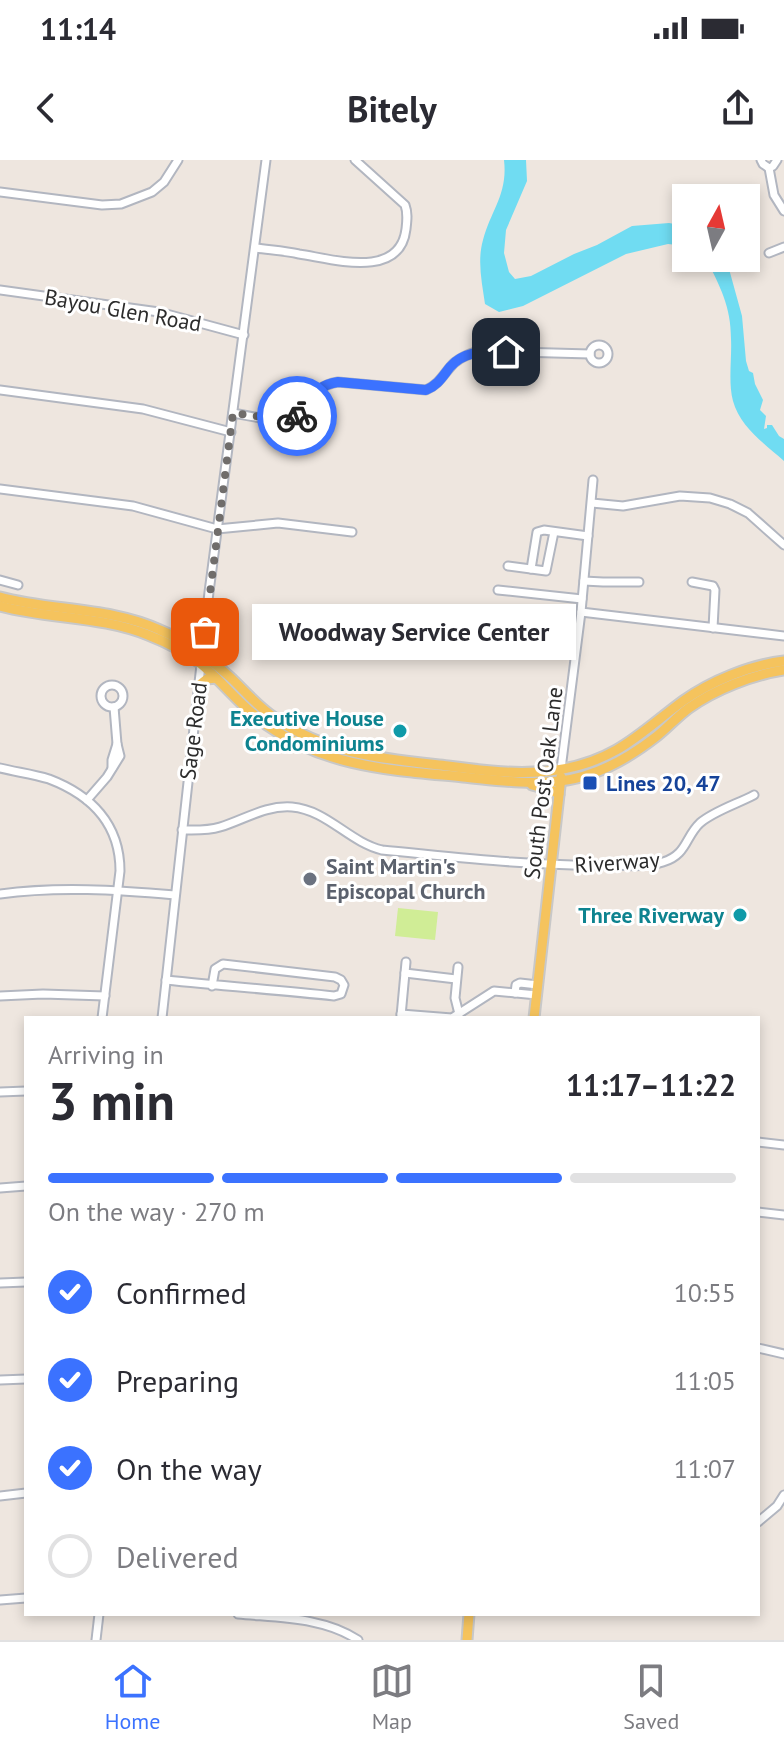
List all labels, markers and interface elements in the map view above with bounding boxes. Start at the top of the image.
text: 11:14 [40,9,116,48]
text: Bitely [347,85,437,132]
icon: back [24,86,68,130]
icon: share [716,86,760,130]
north arrow [672,184,760,272]
map controls [672,184,760,272]
street label: Bayou Glen Road [42,282,204,338]
pin [472,318,540,386]
icon: home [484,330,528,374]
courier [257,376,337,456]
icon: bike [275,394,319,438]
pin [171,598,239,666]
callout: Woodway Service Center [253,604,577,660]
icon: bag [183,610,227,654]
text: Woodway Service Center [279,615,549,648]
street label: Sage Road [173,681,213,781]
street label: South Post Oak Lane [517,685,569,881]
place label: Executive House Condominiums [230,704,384,757]
marker: Executive House Condominiums [391,722,409,740]
place label: Lines 20, 47 [606,769,721,797]
marker: Lines 20, 47 [581,774,599,792]
street label: Riverway [573,845,661,879]
place label: Saint Martin's Episcopal Church [326,852,485,905]
marker: Saint Martin's Episcopal Church [301,870,319,888]
place label: Three Riverway [578,901,724,929]
marker: Three Riverway [731,906,749,924]
text: Arriving in [48,1038,164,1071]
text: 11:17–11:22 [566,1065,736,1104]
text: 3 min [48,1067,175,1134]
text: On the way · 270 m [48,1195,265,1228]
icon: check [48,1270,92,1314]
text: Confirmed [116,1273,247,1312]
text: 10:55 [674,1276,736,1309]
icon: check [48,1358,92,1402]
text: Preparing [116,1361,239,1400]
text: 11:05 [674,1364,736,1397]
icon: check [48,1446,92,1490]
text: On the way [116,1449,262,1488]
text: 11:07 [674,1452,736,1485]
text: Delivered [116,1537,239,1576]
tab: Home [105,1659,160,1735]
tab: Map [370,1659,414,1735]
tab: Saved [623,1659,679,1735]

